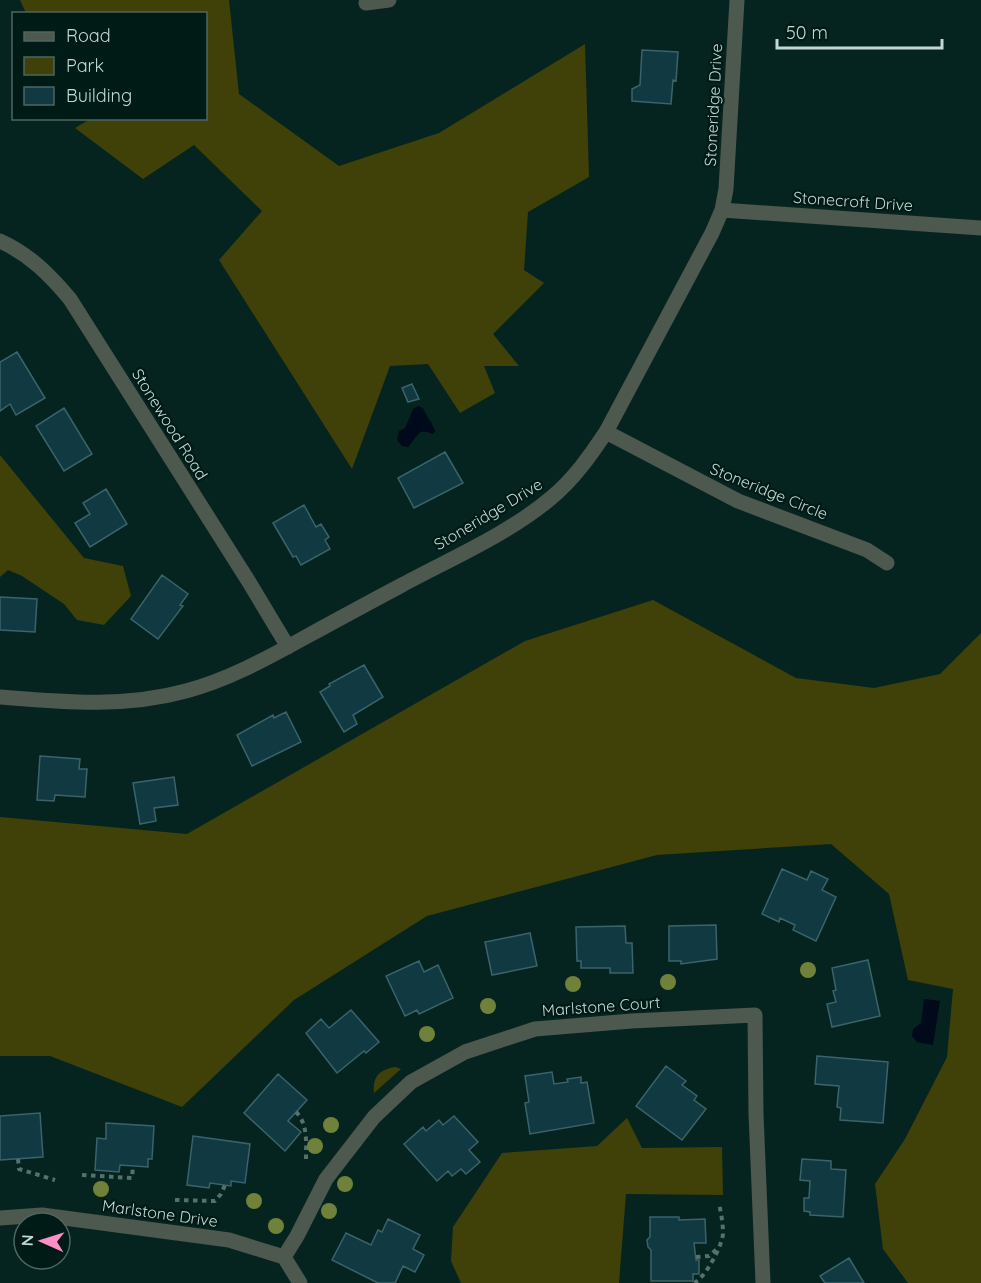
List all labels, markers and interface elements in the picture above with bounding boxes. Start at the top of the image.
legend [12,12,207,120]
scale bar [777,12,942,50]
text: 50 m [786,21,828,44]
text: Road [66,24,111,47]
street label: Stoneridge Drive [700,43,726,167]
text: Park [66,54,104,77]
text: Building [66,84,132,107]
street label: Stonecroft Drive [792,187,914,215]
street label: Stonewood Road [128,365,212,483]
street label: Stoneridge Circle [707,458,831,524]
street label: Stoneridge Drive [430,474,546,554]
street label: Marlstone Court [541,992,661,1020]
street label: Marlstone Drive [101,1195,219,1231]
north arrow [12,1211,72,1271]
text: N [17,1234,37,1247]

